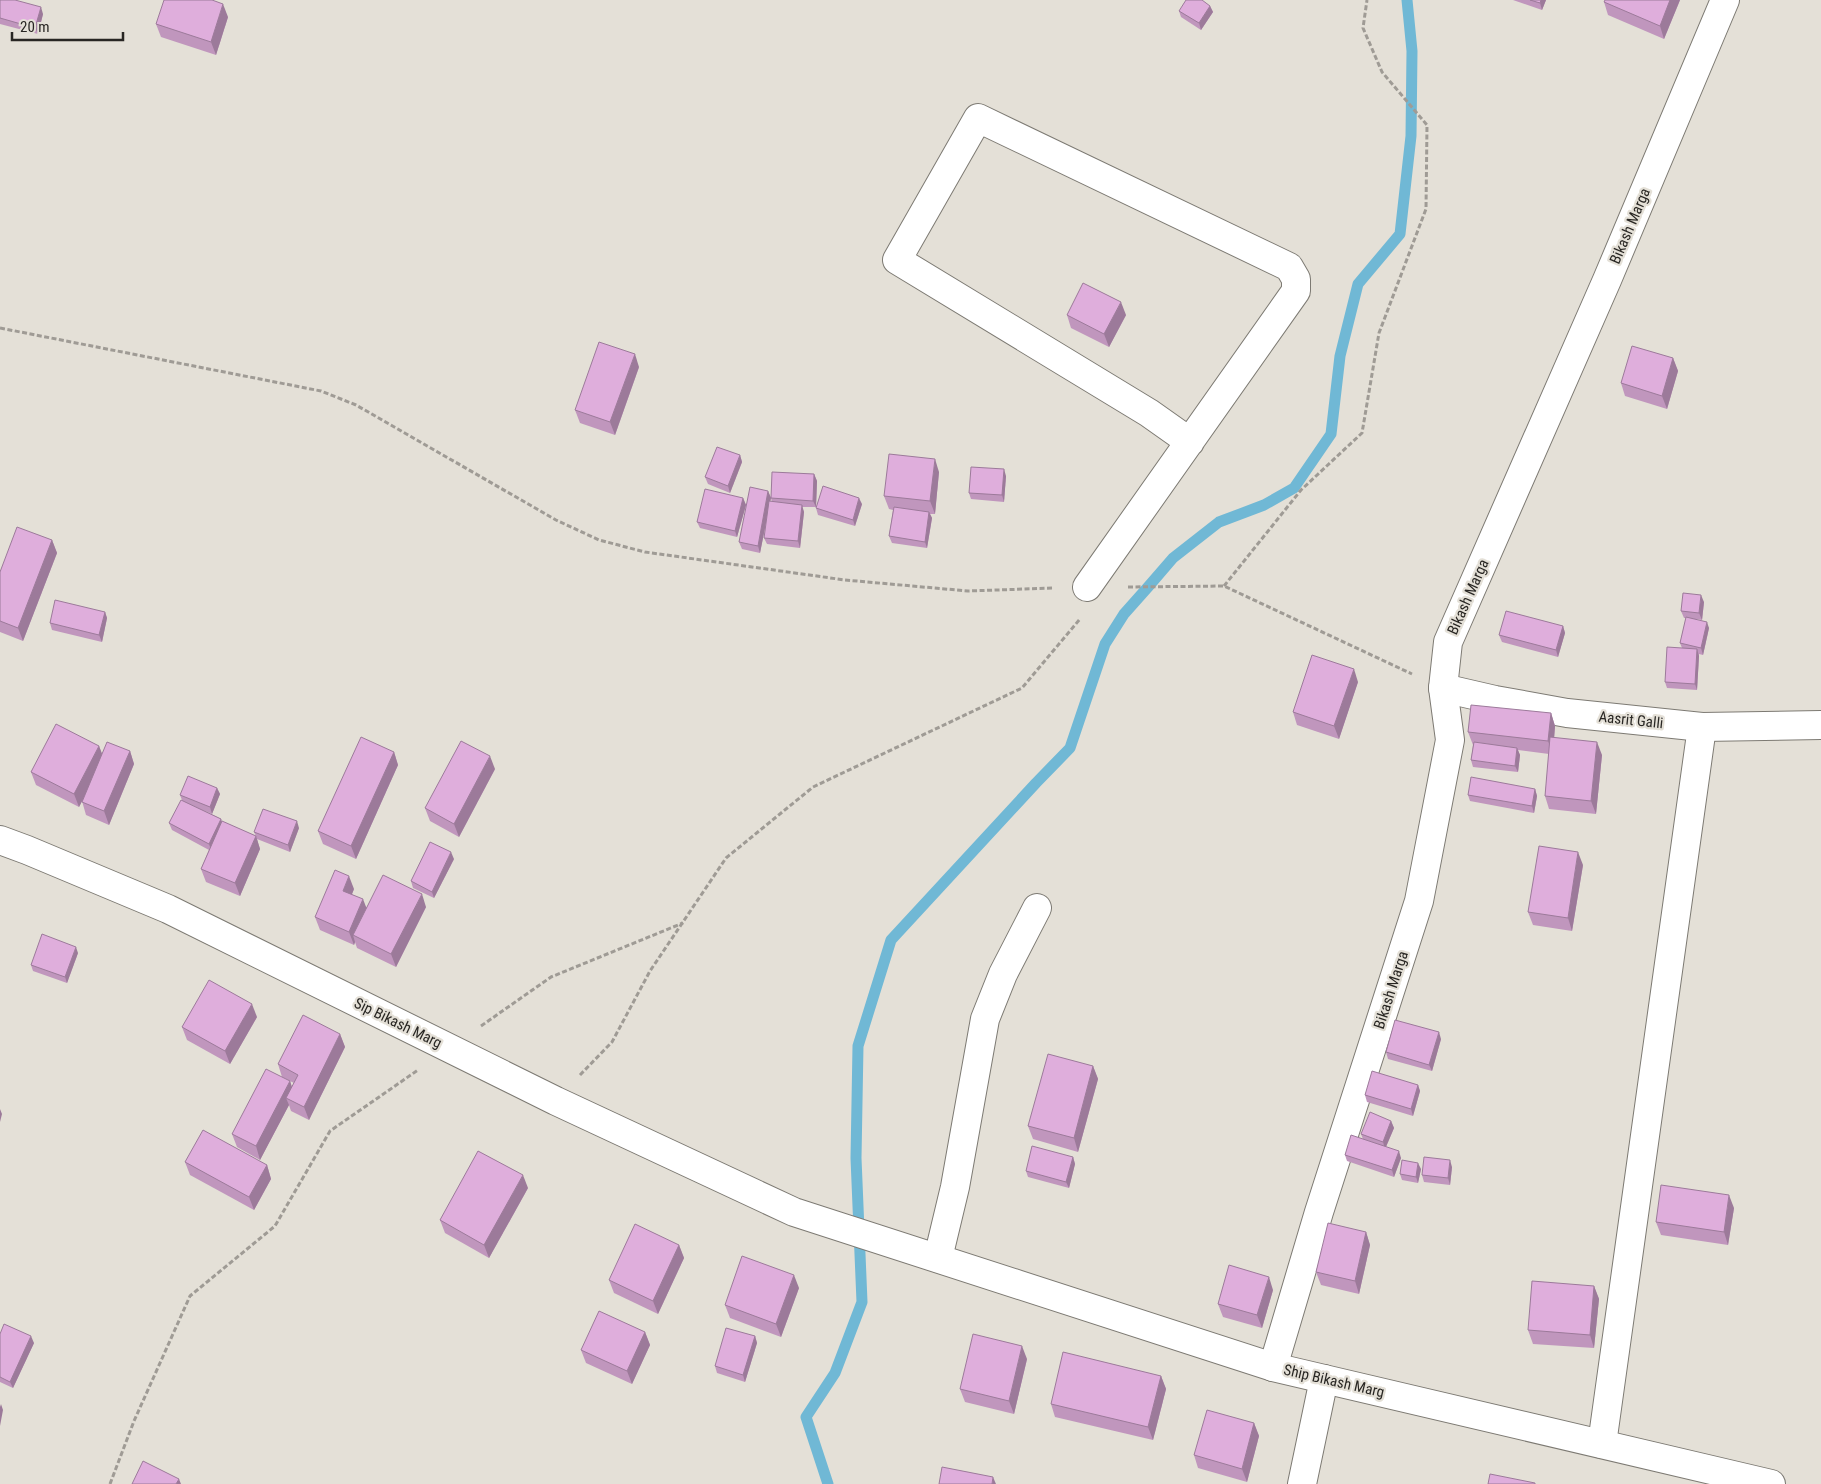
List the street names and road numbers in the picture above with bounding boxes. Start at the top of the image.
street label: Bikash Marga [1606,185,1654,267]
street label: Bikash Marga [1443,557,1493,637]
street label: Aasrit Galli [1598,708,1664,732]
street label: Bikash Marga [1370,949,1412,1031]
street label: Sip Bikash Marg [351,994,445,1052]
street label: Ship Bikash Marg [1282,1361,1386,1401]

